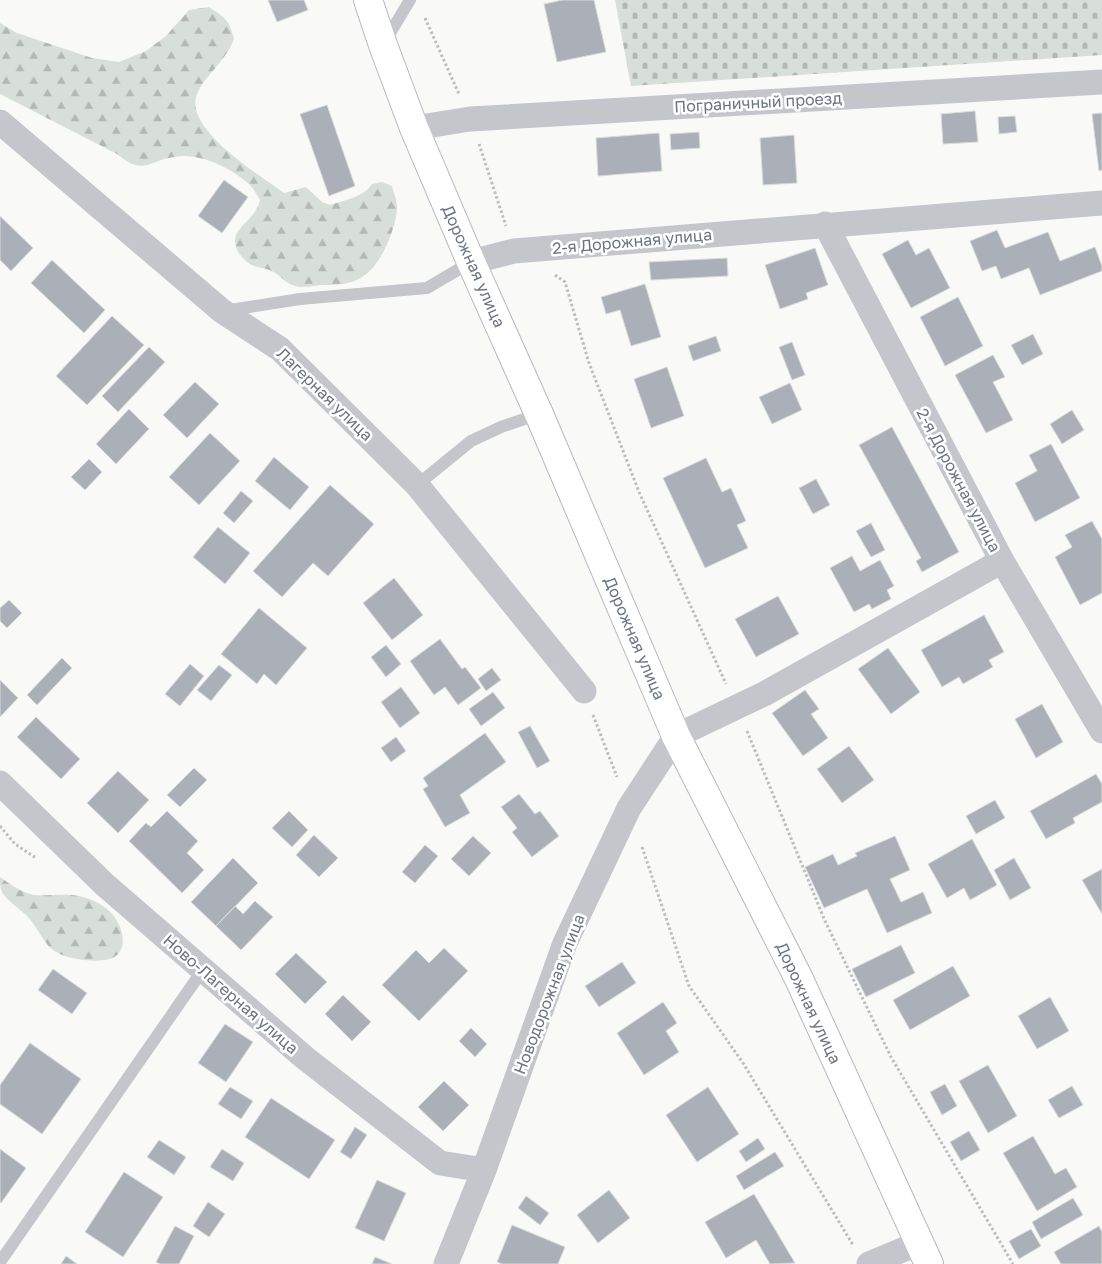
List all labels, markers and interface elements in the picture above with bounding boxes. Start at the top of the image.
street label: Пограничный проезд [674,88,843,116]
street label: Дорожная улица [438,202,510,330]
street label: 2-я Дорожная улица [551,224,713,258]
street label: Лагерная улица [273,343,377,445]
street label: 2-я Дорожная улица [913,405,1005,555]
street label: Дорожная улица [600,573,670,703]
street label: Новодорожная улица [509,911,589,1077]
street label: Ново-Лагерная улица [159,930,303,1058]
street label: Дорожная улица [772,939,846,1067]

